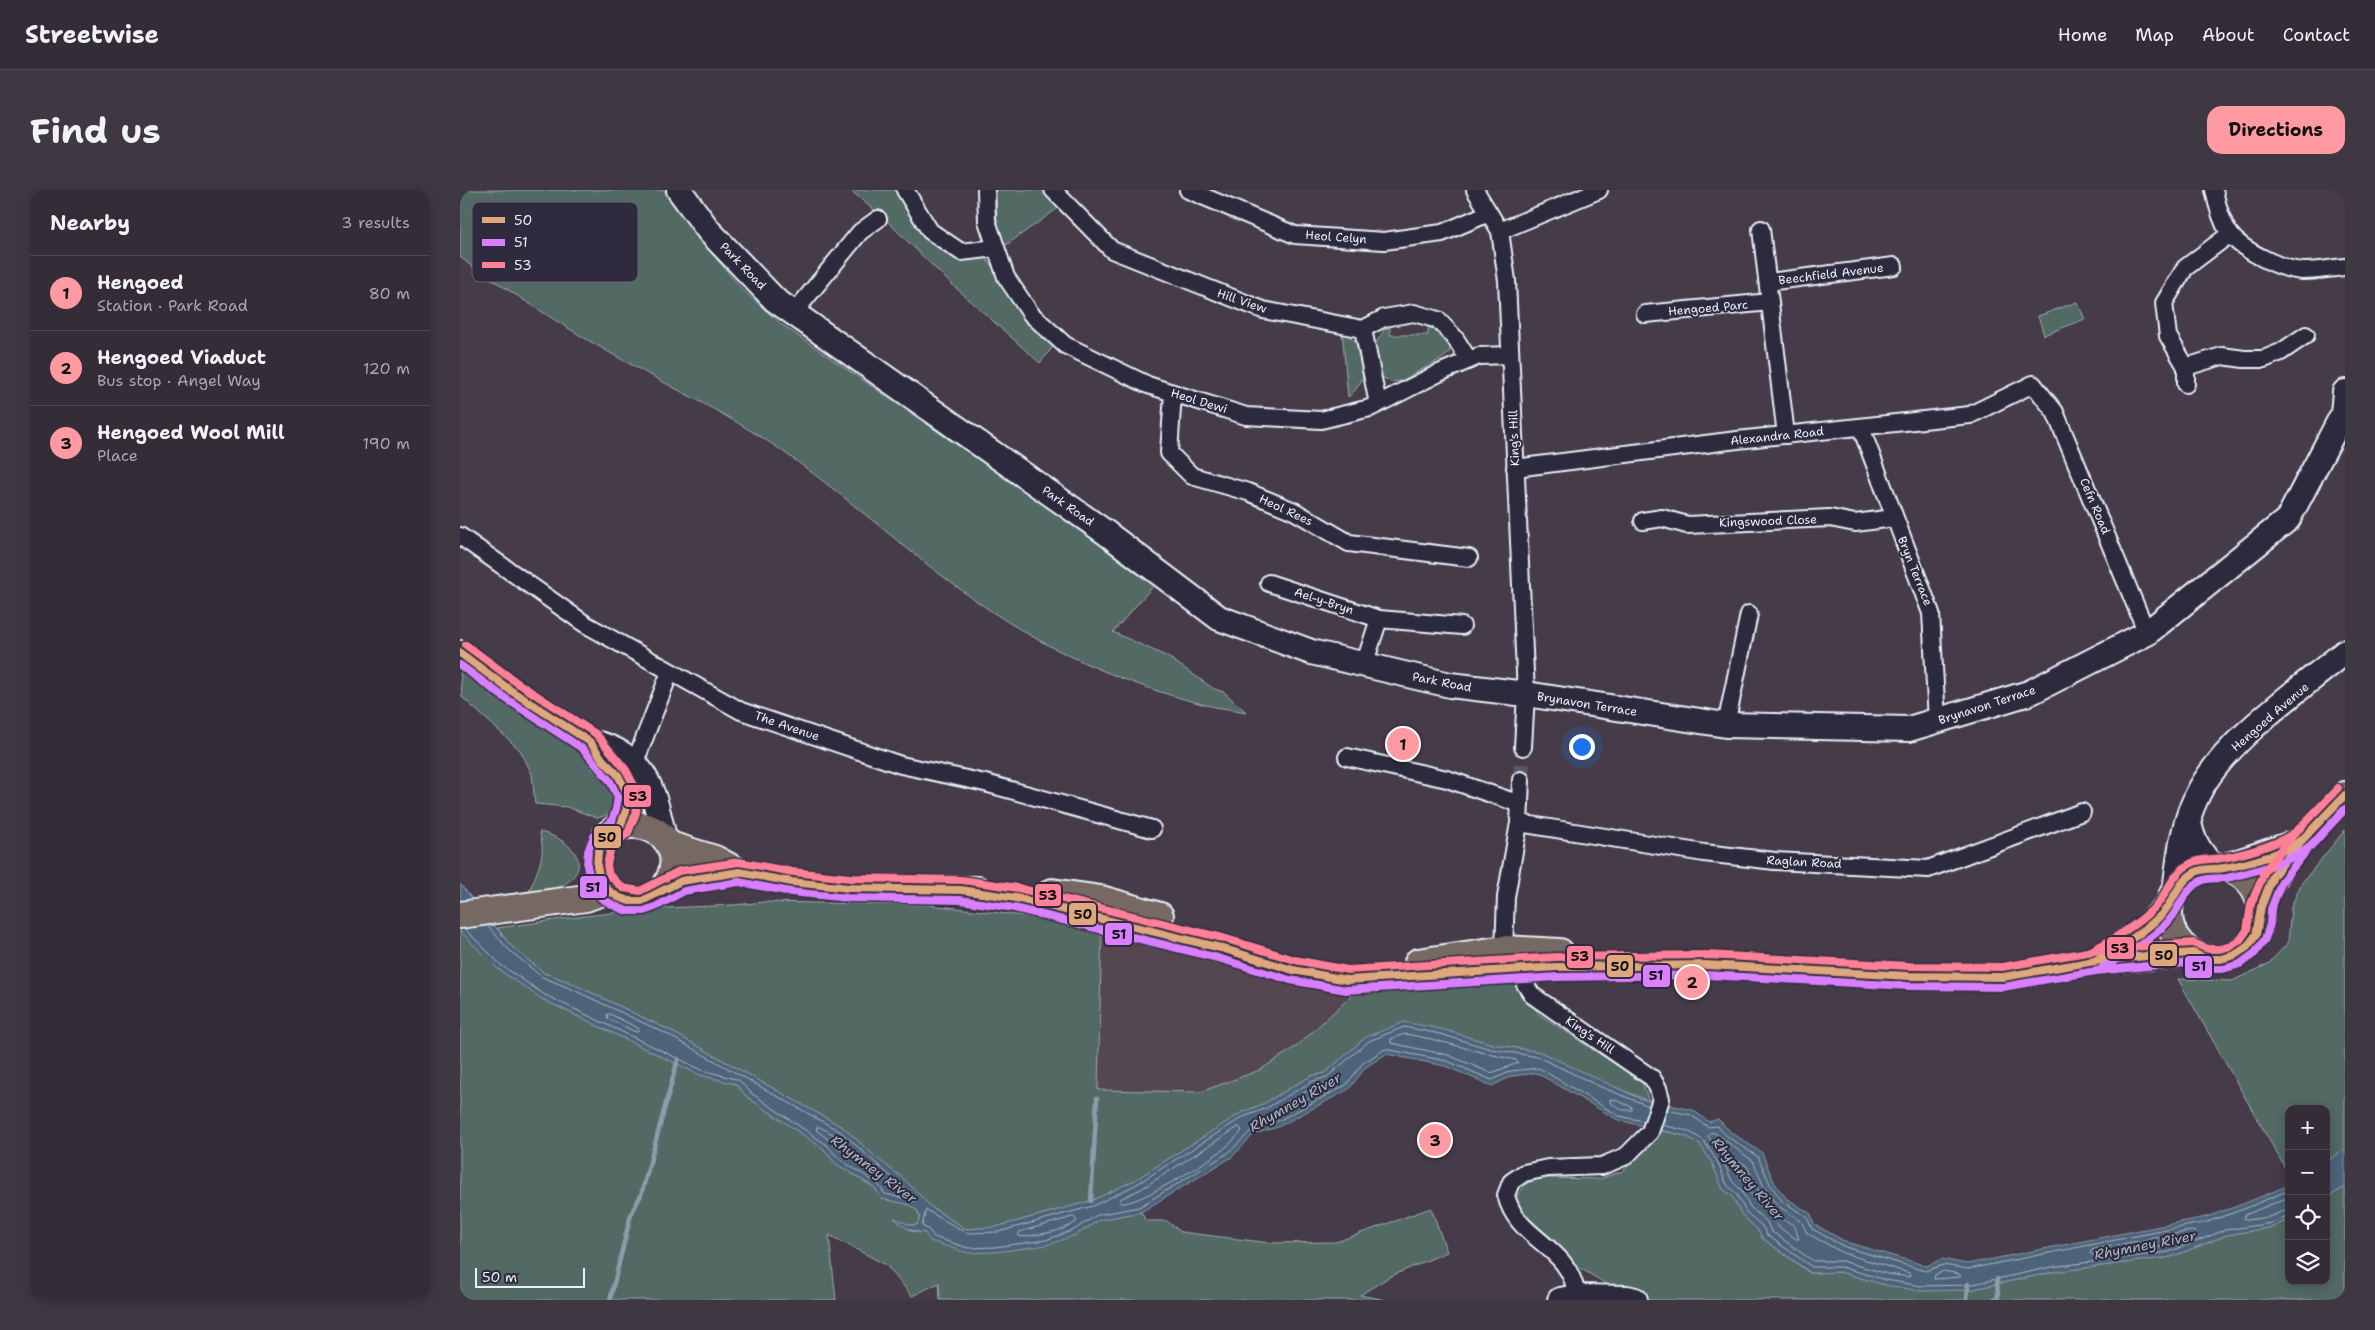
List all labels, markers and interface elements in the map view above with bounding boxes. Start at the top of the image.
text: Streetwise [25,19,159,51]
text: Home [2058,23,2107,47]
text: Map [2135,23,2174,47]
text: About [2202,23,2255,47]
text: Contact [2283,23,2350,47]
button: Directions [2207,106,2345,154]
text: Find us [30,107,161,154]
legend [472,202,638,282]
text: Nearby [50,209,130,237]
text: 50 [514,211,532,229]
text: 3 results [341,212,410,233]
street label: Heol Celyn [1305,227,1367,247]
text: 51 [514,233,528,251]
street label: Park Road [716,239,770,293]
text: 53 [514,256,532,274]
street label: Beechfield Avenue [1778,260,1885,288]
text: Hengoed [97,270,184,295]
text: 1 [62,283,70,304]
text: 80 m [369,283,410,304]
street label: Hill View [1215,285,1270,317]
text: Station · Park Road [97,295,248,316]
street label: Hengoed Parc [1667,297,1749,319]
text: Hengoed Viaduct [97,345,266,370]
text: 2 [60,358,72,379]
text: 120 m [363,358,410,379]
text: Bus stop · Angel Way [97,370,261,391]
street label: Heol Dewi [1169,385,1229,417]
street label: King's Hill [1505,409,1523,466]
text: Hengoed Wool Mill [97,420,285,445]
street label: Alexandra Road [1729,423,1825,449]
text: 3 [60,433,72,454]
text: 190 m [363,433,410,454]
text: Place [97,445,138,466]
street label: Cefn Road [2076,476,2114,537]
street label: Park Road [1039,482,1097,530]
street label: Heol Rees [1257,491,1315,529]
street label: Kingswood Close [1719,511,1817,531]
street label: Bryn Terrace [1894,534,1936,608]
street label: Ael-y-Bryn [1292,584,1356,618]
street label: Park Road [1411,668,1473,696]
street label: Hengoed Avenue [2228,679,2312,755]
street label: Brynavon Terrace [1936,682,2038,728]
street label: Brynavon Terrace [1536,688,1638,720]
street label: The Avenue [753,707,822,745]
pin: 1 [1387,725,1419,763]
your location [1569,734,1595,760]
line badge: 53 [623,784,652,808]
text: 53 [629,787,647,805]
line badge: 50 [593,825,622,849]
text: 50 [598,828,616,846]
street label: Raglan Road [1766,852,1842,872]
line badge: 51 [579,875,608,899]
text: 51 [586,878,600,896]
line badge: 53 [1034,883,1062,907]
text: 53 [1039,886,1057,904]
line badge: 50 [1068,902,1097,926]
text: 50 [1074,905,1092,923]
line badge: 51 [1104,922,1133,946]
text: 51 [1112,925,1126,943]
line badge: 53 [2106,936,2135,960]
text: 53 [2111,939,2129,957]
line badge: 50 [2149,943,2178,967]
line badge: 53 [1566,945,1594,969]
text: 50 [2155,946,2173,964]
text: 53 [1571,947,1589,965]
line badge: 50 [1606,954,1634,978]
line badge: 51 [2184,955,2213,979]
text: 50 [1611,957,1629,975]
text: 51 [2192,957,2206,975]
pin: 2 [1676,963,1708,1001]
line badge: 51 [1642,964,1671,988]
text: 51 [1649,966,1663,984]
street label: King's Hill [1562,1013,1618,1058]
water label: Rhymney River [1246,1068,1345,1136]
map controls [2285,1105,2330,1285]
button: + [2285,1105,2330,1150]
pin: 3 [1419,1121,1451,1159]
water label: Rhymney River [827,1131,921,1208]
water label: Rhymney River [1708,1134,1788,1225]
button: − [2285,1150,2330,1195]
button: locate [2285,1195,2330,1240]
water label: Rhymney River [2093,1226,2198,1264]
button: layers [2285,1240,2330,1285]
scale bar [475,1265,585,1288]
text: 50 m [482,1268,517,1286]

